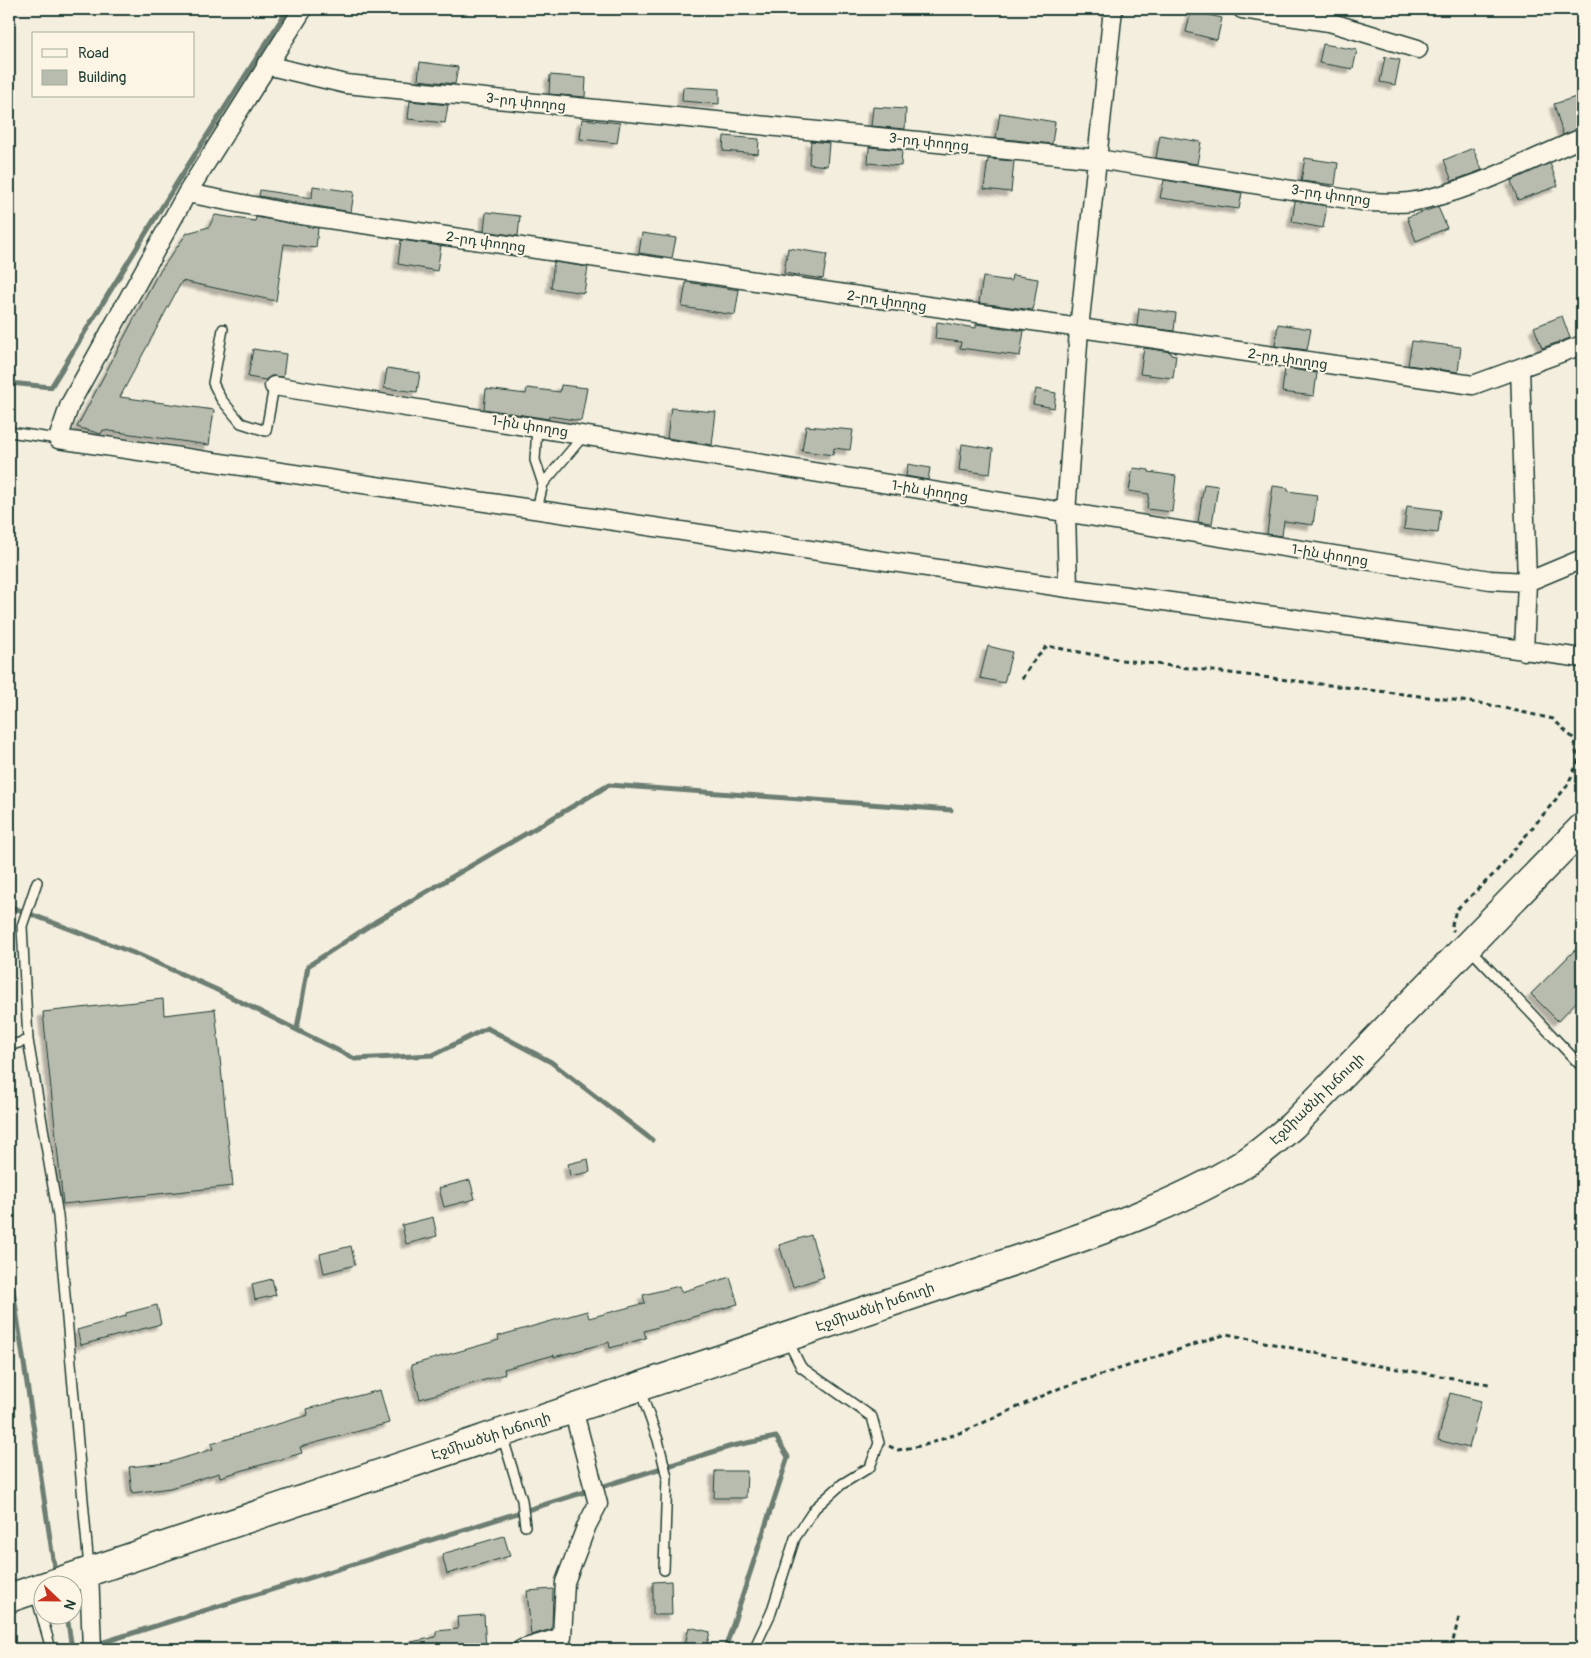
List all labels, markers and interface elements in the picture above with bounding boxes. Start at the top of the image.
legend [32,32,195,98]
text: Road [78,44,109,63]
text: Building [78,68,126,87]
street label: 3-րդ փողոց [485,89,567,115]
street label: 3-րդ փողոց [888,129,970,155]
street label: 3-րդ փողոց [1290,181,1372,209]
street label: 2-րդ փողոց [445,228,527,256]
street label: 2-րդ փողոց [846,287,928,315]
street label: 2-րդ փողոց [1247,345,1329,373]
street label: 1-ին փողոց [490,412,570,440]
street label: 1-ին փողոց [890,477,970,505]
street label: 1-ին փողոց [1290,541,1370,569]
street label: Էջմիածնի խճուղի [1266,1050,1368,1148]
street label: Էջմիածնի խճուղի [813,1279,937,1335]
street label: Էջմիածնի խճուղի [429,1409,553,1463]
north arrow [32,1576,82,1626]
text: N [60,1597,79,1612]

